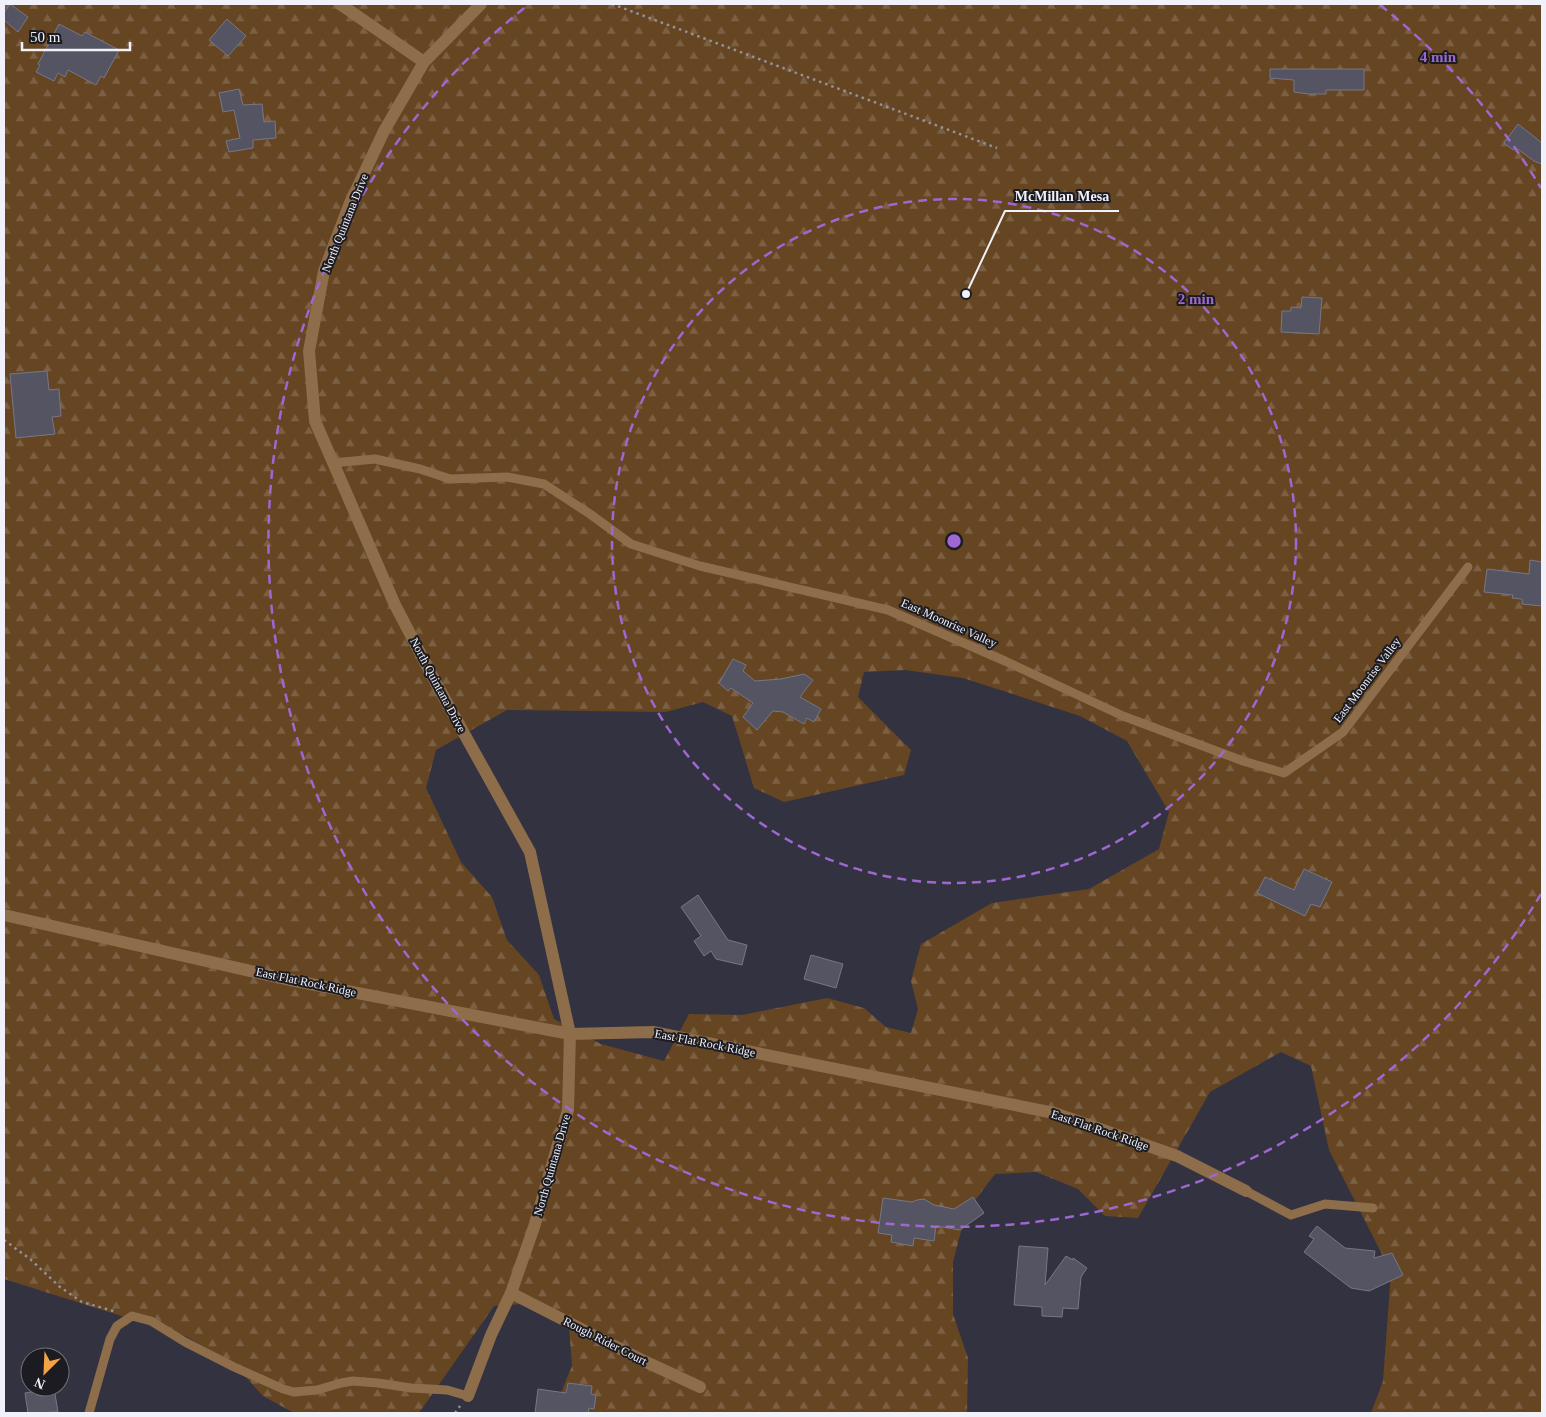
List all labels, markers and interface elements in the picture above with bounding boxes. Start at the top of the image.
scale bar [22,20,130,52]
text: 50 m [30,29,61,45]
text: 4 min [1420,49,1457,65]
street label: North Quintana Drive [319,172,371,274]
callout: McMillan Mesa [1005,182,1119,211]
text: McMillan Mesa [1015,189,1109,204]
text: 2 min [1178,291,1215,307]
centre of rings [945,532,963,550]
street label: East Moonrise Valley [899,596,999,650]
street label: North Quintana Drive [407,635,469,735]
street label: East Moonrise Valley [1330,635,1404,725]
street label: East Flat Rock Ridge [254,965,358,999]
street label: East Flat Rock Ridge [653,1026,757,1060]
street label: East Flat Rock Ridge [1049,1107,1151,1153]
street label: North Quintana Drive [531,1112,573,1218]
street label: Rough Rider Court [561,1314,650,1368]
north arrow [20,1347,70,1397]
text: N [32,1375,48,1392]

